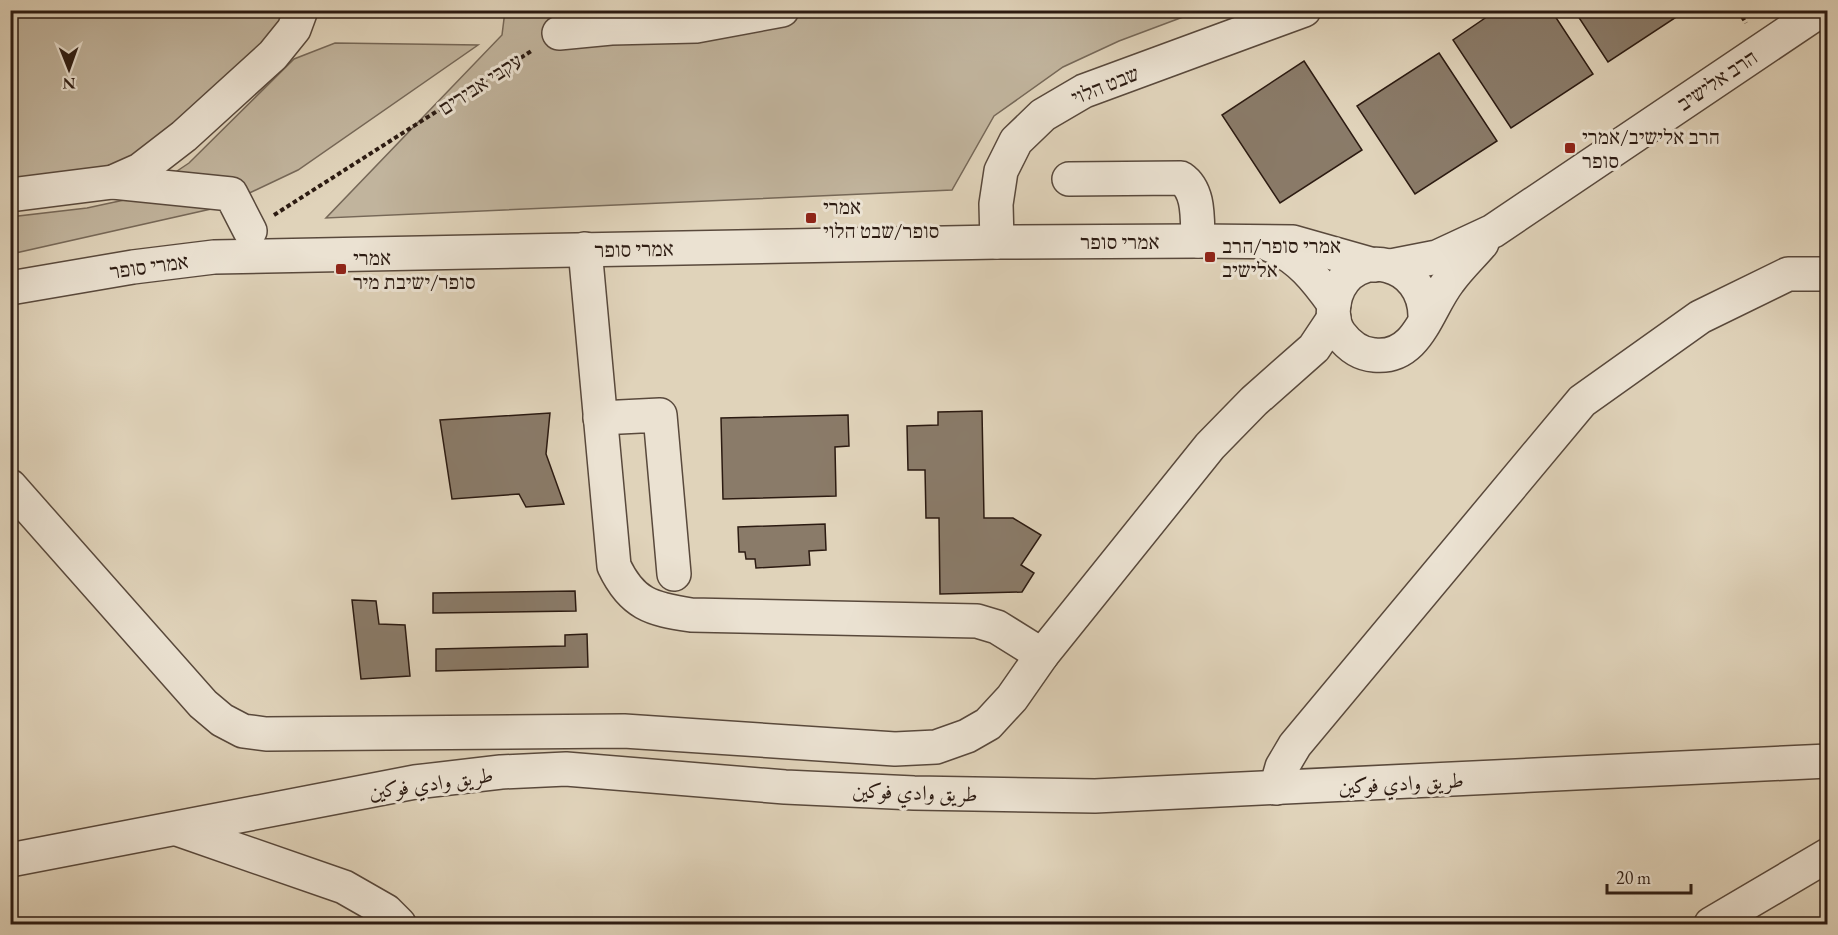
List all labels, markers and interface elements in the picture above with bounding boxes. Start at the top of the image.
north arrow [39,39,99,99]
street label: הרב אלישיב [1672,43,1762,117]
street label: עקבי אבירים [433,47,527,121]
street label: שבט הלוי [1067,59,1143,111]
text: N [63,73,76,94]
place label: הרב אלישיב/אמרי סופר [1582,123,1720,174]
marker: הרב אלישיב/אמרי סופר [1563,141,1577,155]
place label: אמרי סופר/שבט הלוי [823,193,939,244]
marker: אמרי סופר/שבט הלוי [804,211,818,225]
street label: אמרי סופר [1080,228,1160,255]
place label: אמרי סופר/הרב אלישיב [1222,232,1341,283]
street label: אמרי סופר [594,235,674,263]
place label: אמרי סופר/ישיבת מיר [353,244,476,295]
street label: אמרי סופר [108,247,190,285]
marker: אמרי סופר/הרב אלישיב [1203,250,1217,264]
marker: אמרי סופר/ישיבת מיר [334,262,348,276]
street label: طريق وادي فوکين [367,761,495,808]
street label: طريق وادي فوکين [1338,766,1464,803]
street label: طريق وادي فوکين [852,776,978,811]
scale bar [1607,857,1691,895]
text: 20 m [1616,866,1651,889]

